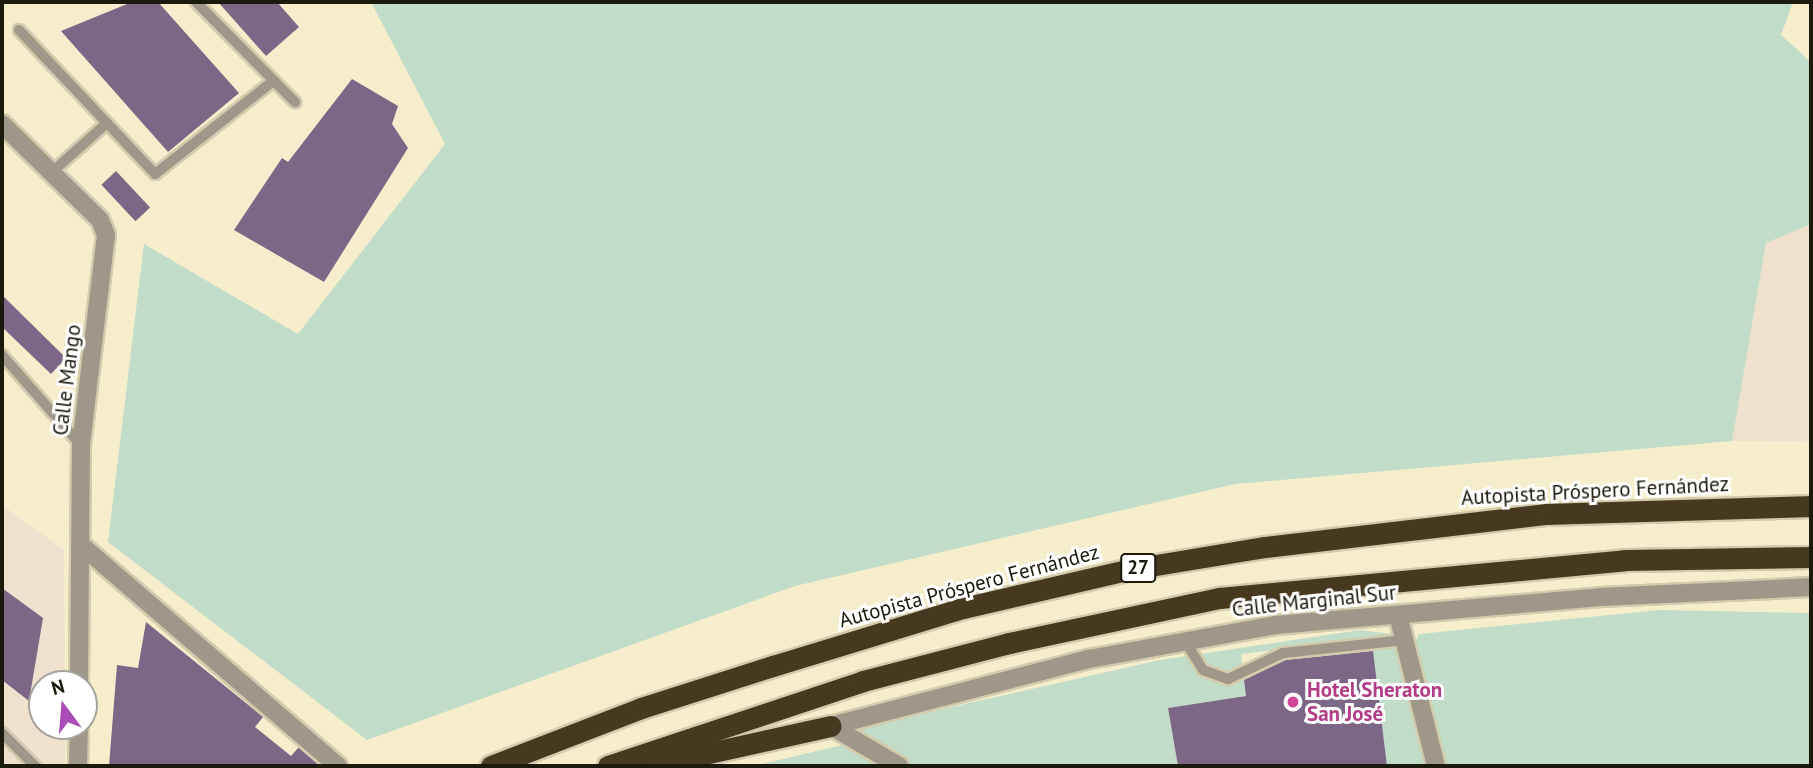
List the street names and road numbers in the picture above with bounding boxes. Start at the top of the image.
street label: Calle Mango [48,323,86,437]
street label: Autopista Próspero Fernández [1460,471,1730,511]
street label: Autopista Próspero Fernández [836,539,1102,633]
road number: 27 [1119,552,1157,583]
street label: Calle Marginal Sur [1231,580,1397,622]

